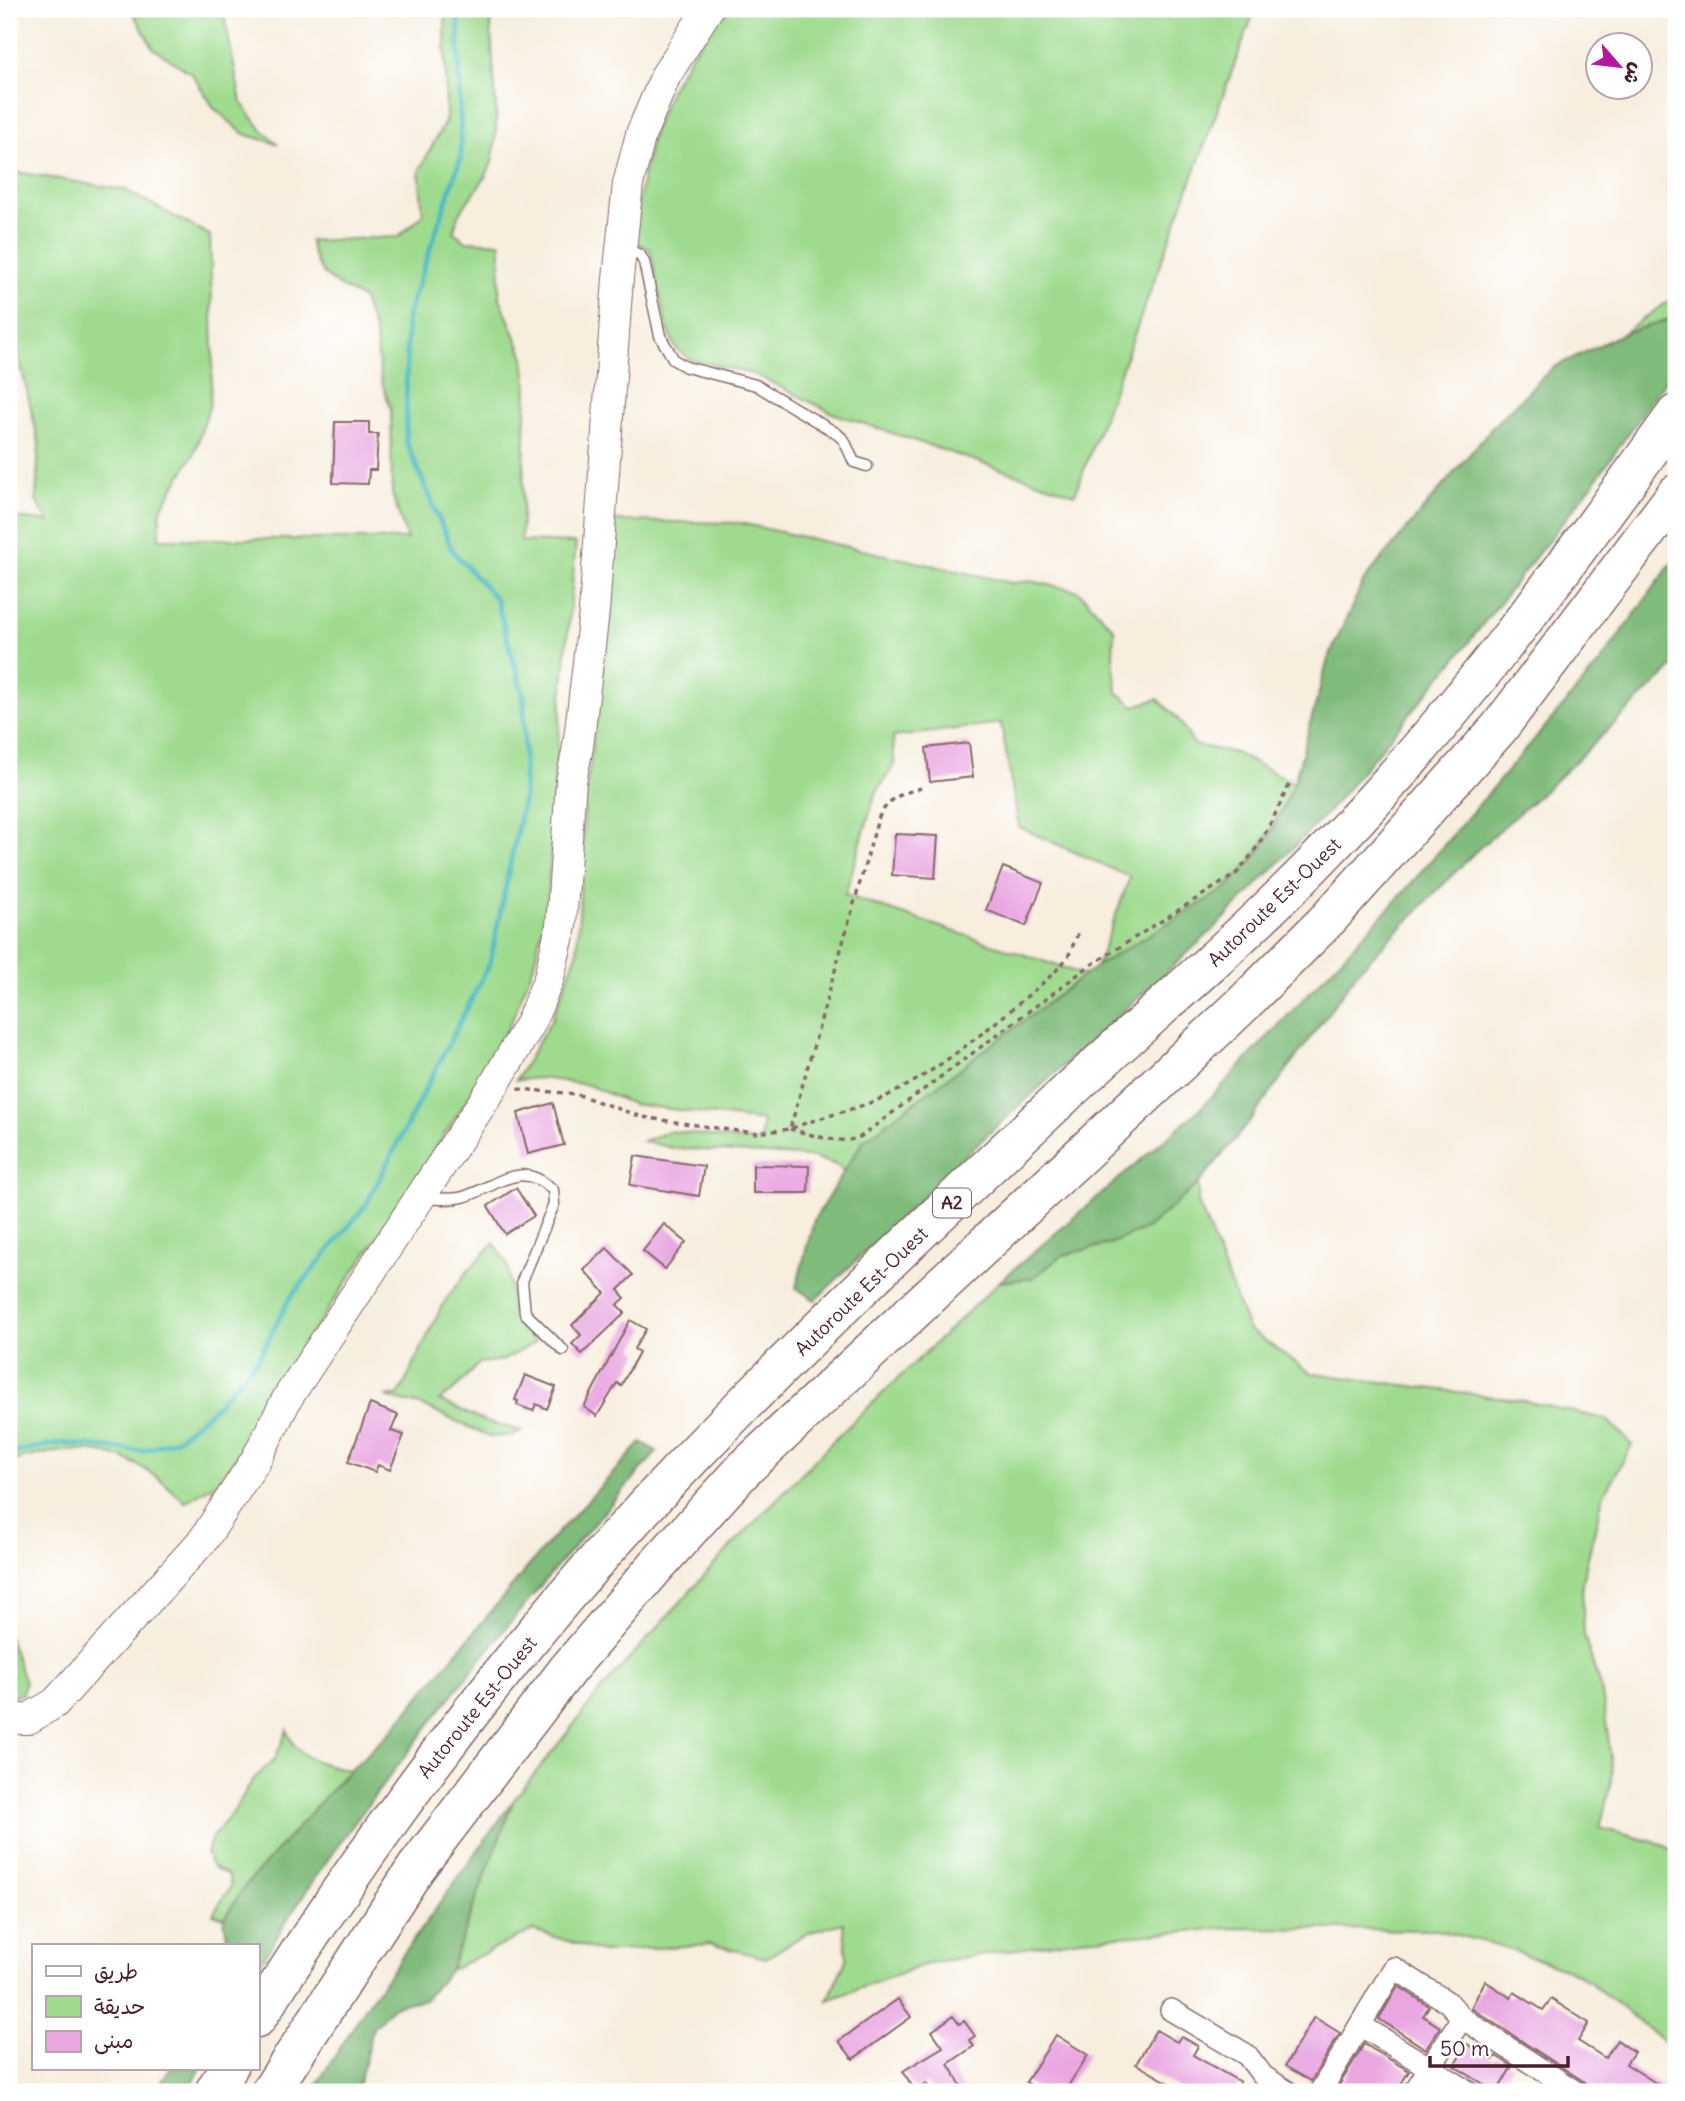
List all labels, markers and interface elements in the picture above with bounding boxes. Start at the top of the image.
north arrow [1584,32,1654,102]
text: ش [1618,59,1650,89]
street label: Autoroute Est-Ouest [1202,832,1346,972]
road number: A2 [933,1188,971,1218]
street label: Autoroute Est-Ouest [789,1221,933,1361]
street label: Autoroute Est-Ouest [412,1631,542,1783]
legend [32,1944,259,2070]
text: طريق [94,1958,138,1985]
text: حديقة [94,1993,145,2020]
scale bar [1430,2024,1568,2068]
text: مبنى [94,2027,133,2055]
text: 50 m [1440,2035,1489,2062]

